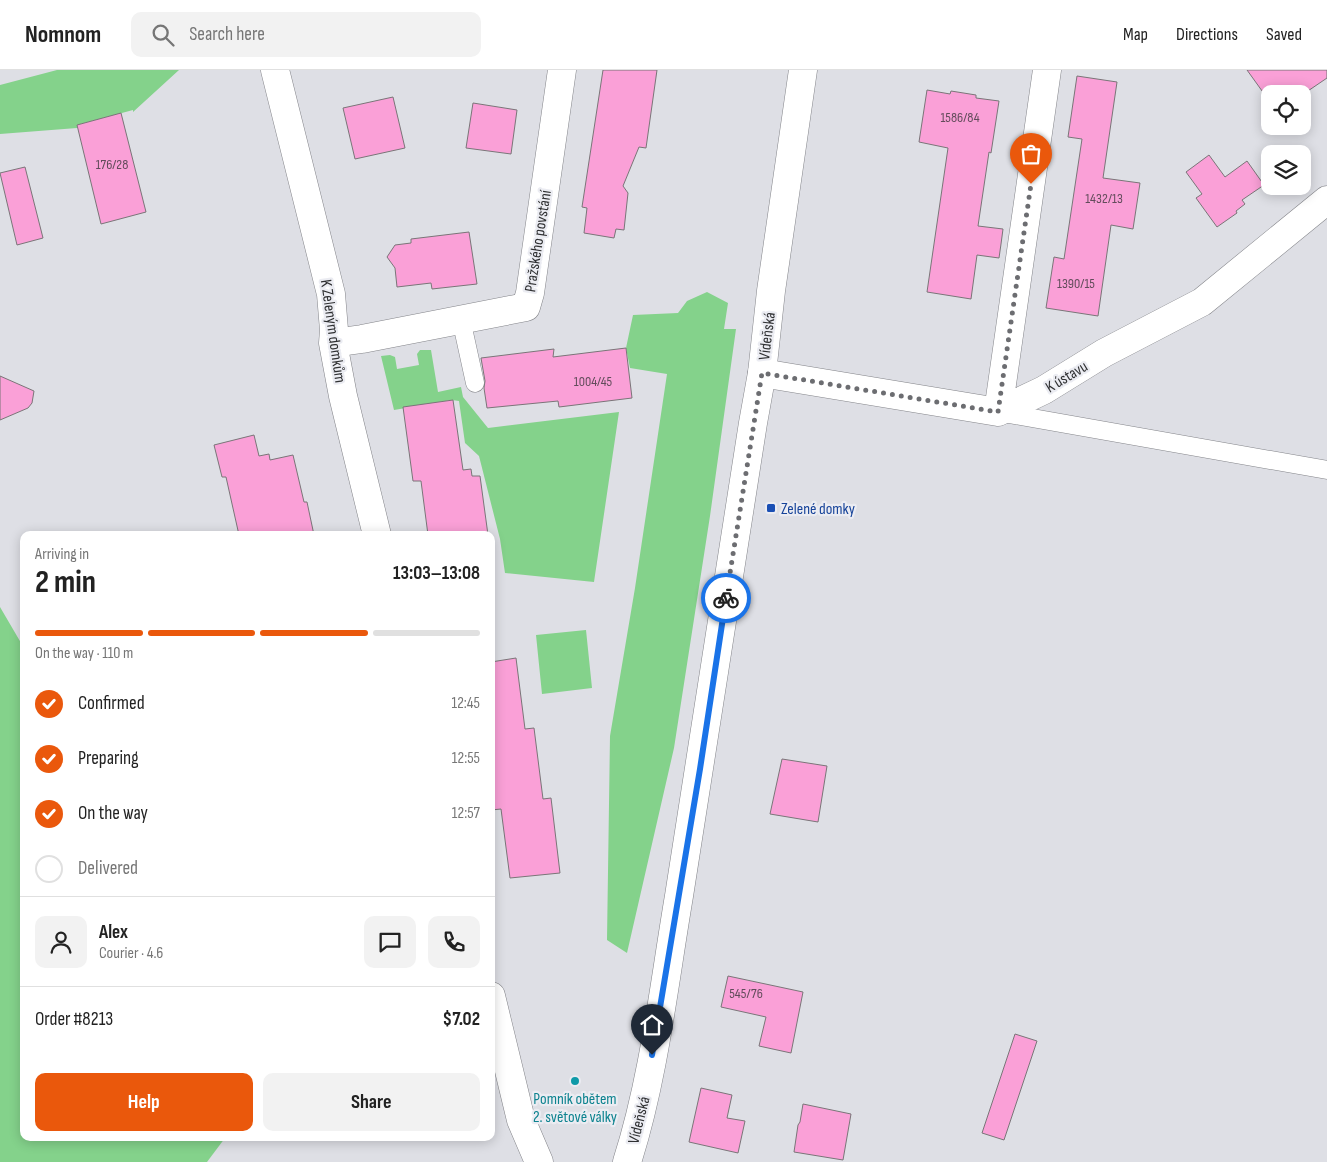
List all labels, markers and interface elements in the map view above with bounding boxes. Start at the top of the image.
search box [131,12,481,57]
text: Nomnom [25,20,101,49]
icon: search [149,21,177,49]
text: Search here [189,23,265,46]
text: Map [1123,24,1148,45]
text: Directions [1176,24,1238,45]
text: Saved [1266,24,1302,45]
map controls [1261,85,1311,195]
button: locate [1261,85,1311,135]
house number: 1586/84 [940,109,980,126]
pin [1010,133,1052,184]
icon: bag [1017,140,1045,168]
button: layers [1261,145,1311,195]
house number: 176/28 [96,156,128,173]
street label: Pražského povstání [521,189,556,294]
house number: 1432/13 [1085,190,1123,207]
house number: 1390/15 [1057,275,1095,292]
street label: K Zeleným domkům [316,278,349,384]
street label: Vídeňská [755,311,780,361]
street label: K ústavu [1042,357,1091,397]
house number: 1004/45 [574,373,613,390]
place label: Zelené domky [781,500,855,519]
marker: Zelené domky [765,502,777,514]
text: Arriving in [35,545,89,564]
text: 13:03–13:08 [393,562,480,585]
text: 2 min [35,563,96,602]
courier [701,573,751,623]
icon: bike [712,584,740,612]
text: On the way · 110 m [35,644,133,663]
icon: check [35,690,63,718]
text: Confirmed [78,692,145,715]
text: 12:45 [451,694,480,713]
icon: check [35,745,63,773]
text: Preparing [78,747,139,770]
text: 12:55 [452,749,480,768]
icon: check [35,800,63,828]
text: On the way [78,802,148,825]
text: 12:57 [452,804,480,823]
text: Delivered [78,857,138,880]
button: person [35,916,87,968]
button: chat [364,916,416,968]
button: phone [428,916,480,968]
text: Alex [99,921,128,944]
text: Courier · 4.6 [99,944,163,963]
house number: 545/76 [729,985,763,1002]
pin [631,1004,673,1055]
text: Order #8213 [35,1008,113,1031]
text: $7.02 [443,1008,480,1031]
icon: home [638,1011,666,1039]
button: Help [35,1073,253,1131]
button: Share [263,1073,480,1131]
marker: Pomník obětem 2. světové války [569,1075,581,1087]
place label: Pomník obětem 2. světové války [533,1090,617,1127]
street label: Vídeňská [624,1095,654,1146]

